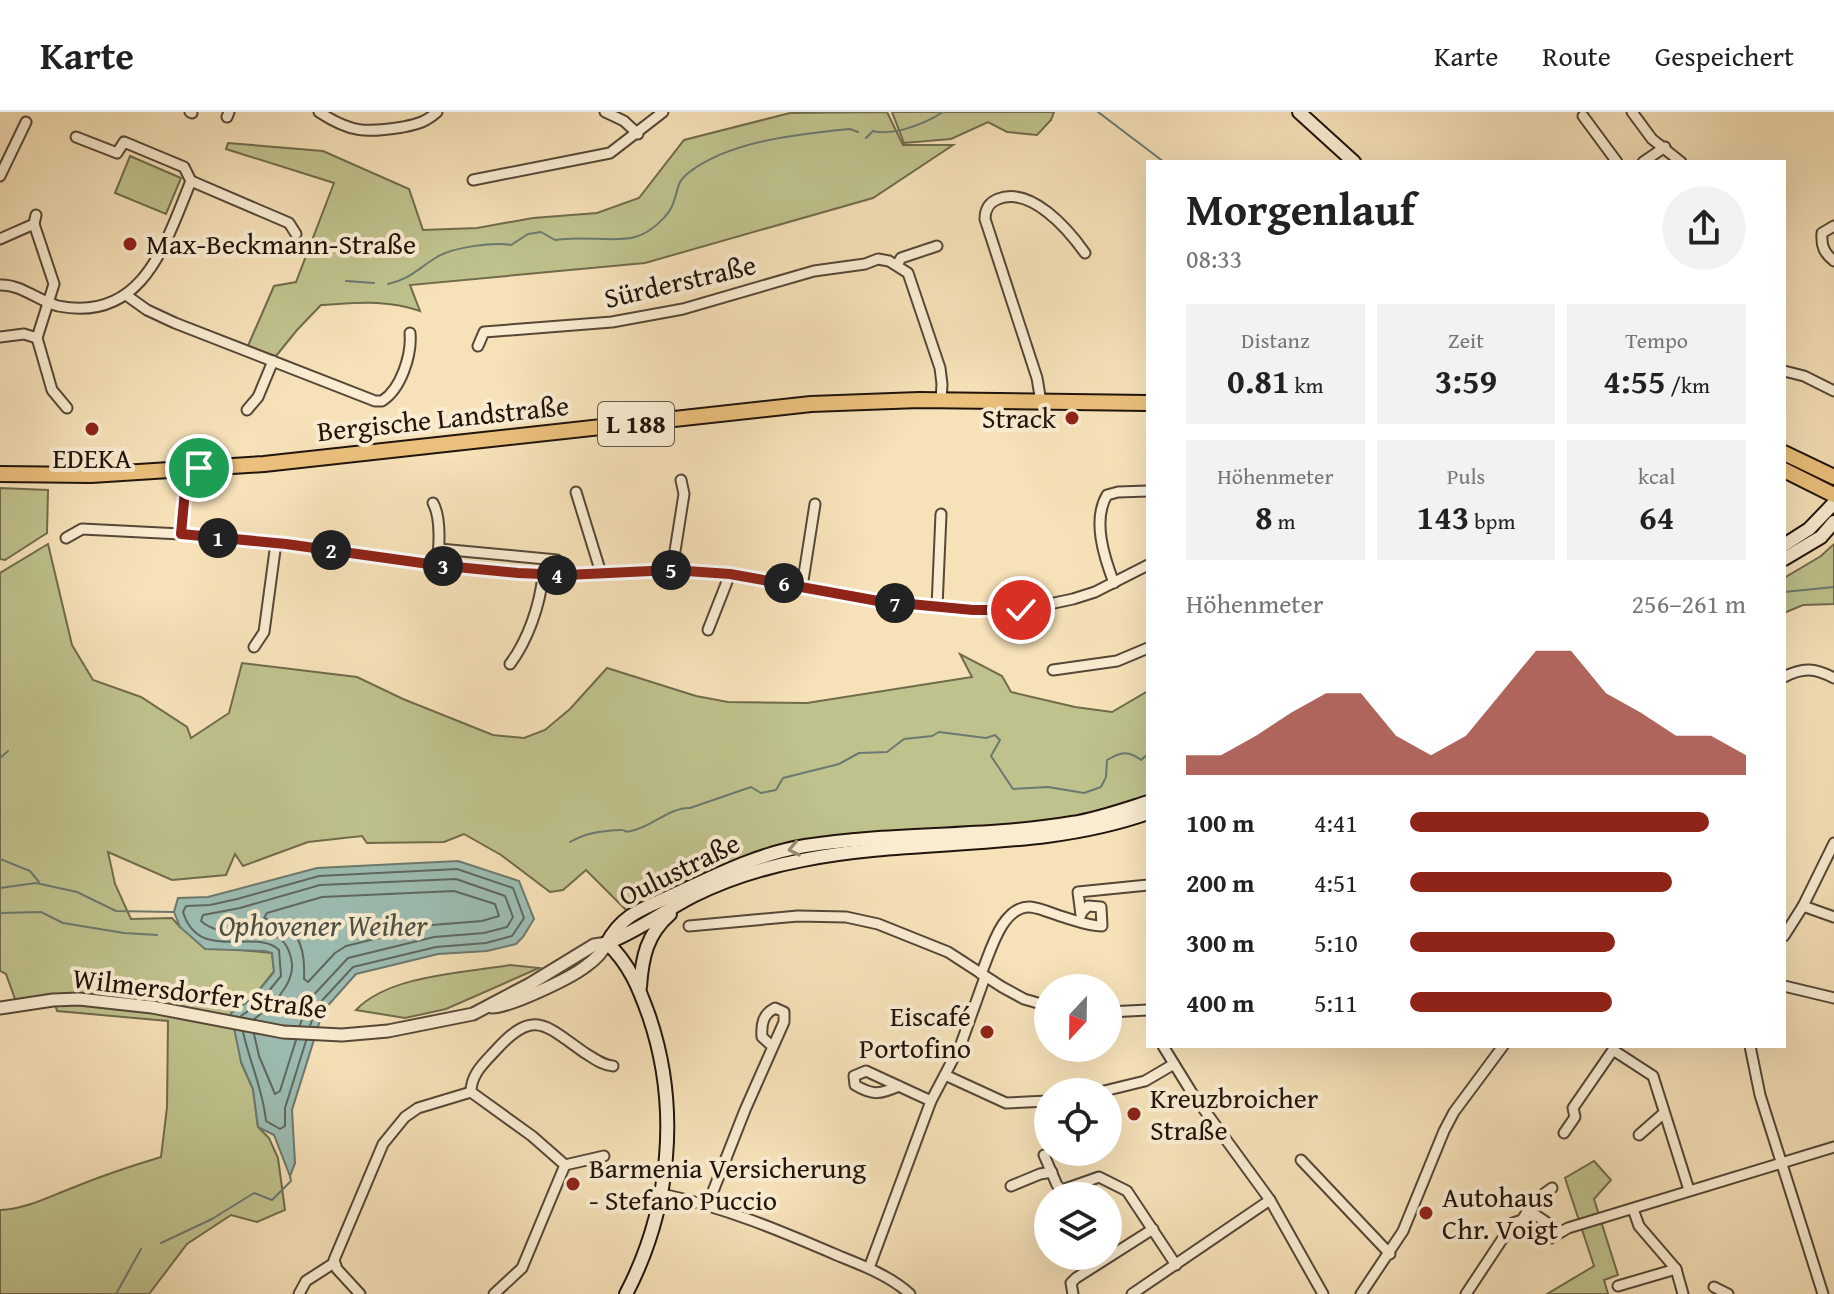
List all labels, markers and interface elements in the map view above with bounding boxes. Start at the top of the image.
text: Karte [40,27,134,83]
text: Karte [1434,35,1498,76]
text: Route [1542,35,1611,76]
text: Gespeichert [1655,35,1794,76]
text: Morgenlauf [1186,177,1415,241]
button: share [1662,186,1746,270]
place label: Max-Beckmann-Straße [146,223,416,264]
marker: Max-Beckmann-Straße [121,235,139,253]
text: 08:33 [1186,239,1242,278]
street label: Sürderstraße [600,243,760,318]
text: Distanz [1241,324,1310,356]
text: Zeit [1448,324,1484,356]
text: Tempo [1625,324,1688,356]
text: 0.81 [1227,356,1290,405]
text: 3:59 [1435,356,1497,405]
text: 4:55 [1603,356,1666,405]
text: km [1290,369,1324,401]
text: /km [1666,369,1710,401]
street label: Bergische Landstraße [315,384,571,451]
place label: Strack [982,397,1057,438]
road number: L 188 [598,402,674,446]
marker: Strack [1063,409,1081,427]
marker: EDEKA [83,420,101,438]
pin [165,434,233,502]
place label: EDEKA [53,437,131,478]
icon: arrive [177,446,221,490]
text: Höhenmeter [1217,460,1333,492]
text: Puls [1447,460,1485,492]
text: kcal [1638,460,1675,492]
text: 8 [1255,492,1273,541]
text: 143 [1417,492,1469,541]
text: 64 [1639,492,1674,541]
text: m [1273,505,1296,537]
text: bpm [1469,505,1515,537]
pin: 1 [198,518,238,558]
text: 1 [212,522,224,554]
pin: 2 [311,530,351,570]
text: 2 [325,534,337,566]
pin: 3 [423,546,463,586]
text: 3 [437,550,449,582]
pin: 5 [651,550,691,590]
text: 5 [665,554,677,586]
pin: 4 [537,555,577,595]
text: 4 [551,559,563,591]
pin: 6 [764,563,804,603]
text: 6 [778,567,790,599]
pin [987,576,1055,644]
pin: 7 [875,583,915,623]
text: Höhenmeter [1186,584,1323,623]
text: 256–261 m [1632,584,1746,623]
text: 7 [889,587,901,619]
icon: check [999,588,1043,632]
text: 100 m [1186,803,1254,842]
text: 4:41 [1314,803,1358,842]
street label: Oulustraße [611,822,746,916]
one-way arrow [788,840,802,857]
text: 200 m [1186,863,1254,902]
text: 4:51 [1314,863,1358,902]
water label: Ophovener Weiher [218,903,428,947]
text: 300 m [1186,923,1254,962]
text: 5:10 [1314,923,1358,962]
street label: Wilmersdorfer Straße [70,957,330,1028]
north arrow [1034,974,1122,1062]
map controls [1034,974,1122,1270]
text: 400 m [1186,983,1254,1022]
text: 5:11 [1314,983,1358,1022]
place label: Eiscafé Portofino [859,995,971,1068]
marker: Eiscafé Portofino [978,1023,996,1041]
place label: Kreuzbroicher Straße [1150,1077,1319,1150]
button: locate [1034,1078,1122,1166]
marker: Kreuzbroicher Straße [1125,1105,1143,1123]
place label: Barmenia Versicherung - Stefano Puccio [589,1147,866,1220]
marker: Barmenia Versicherung - Stefano Puccio [564,1175,582,1193]
place label: Autohaus Chr. Voigt [1442,1176,1558,1249]
button: layers [1034,1182,1122,1270]
marker: Autohaus Chr. Voigt [1417,1204,1435,1222]

